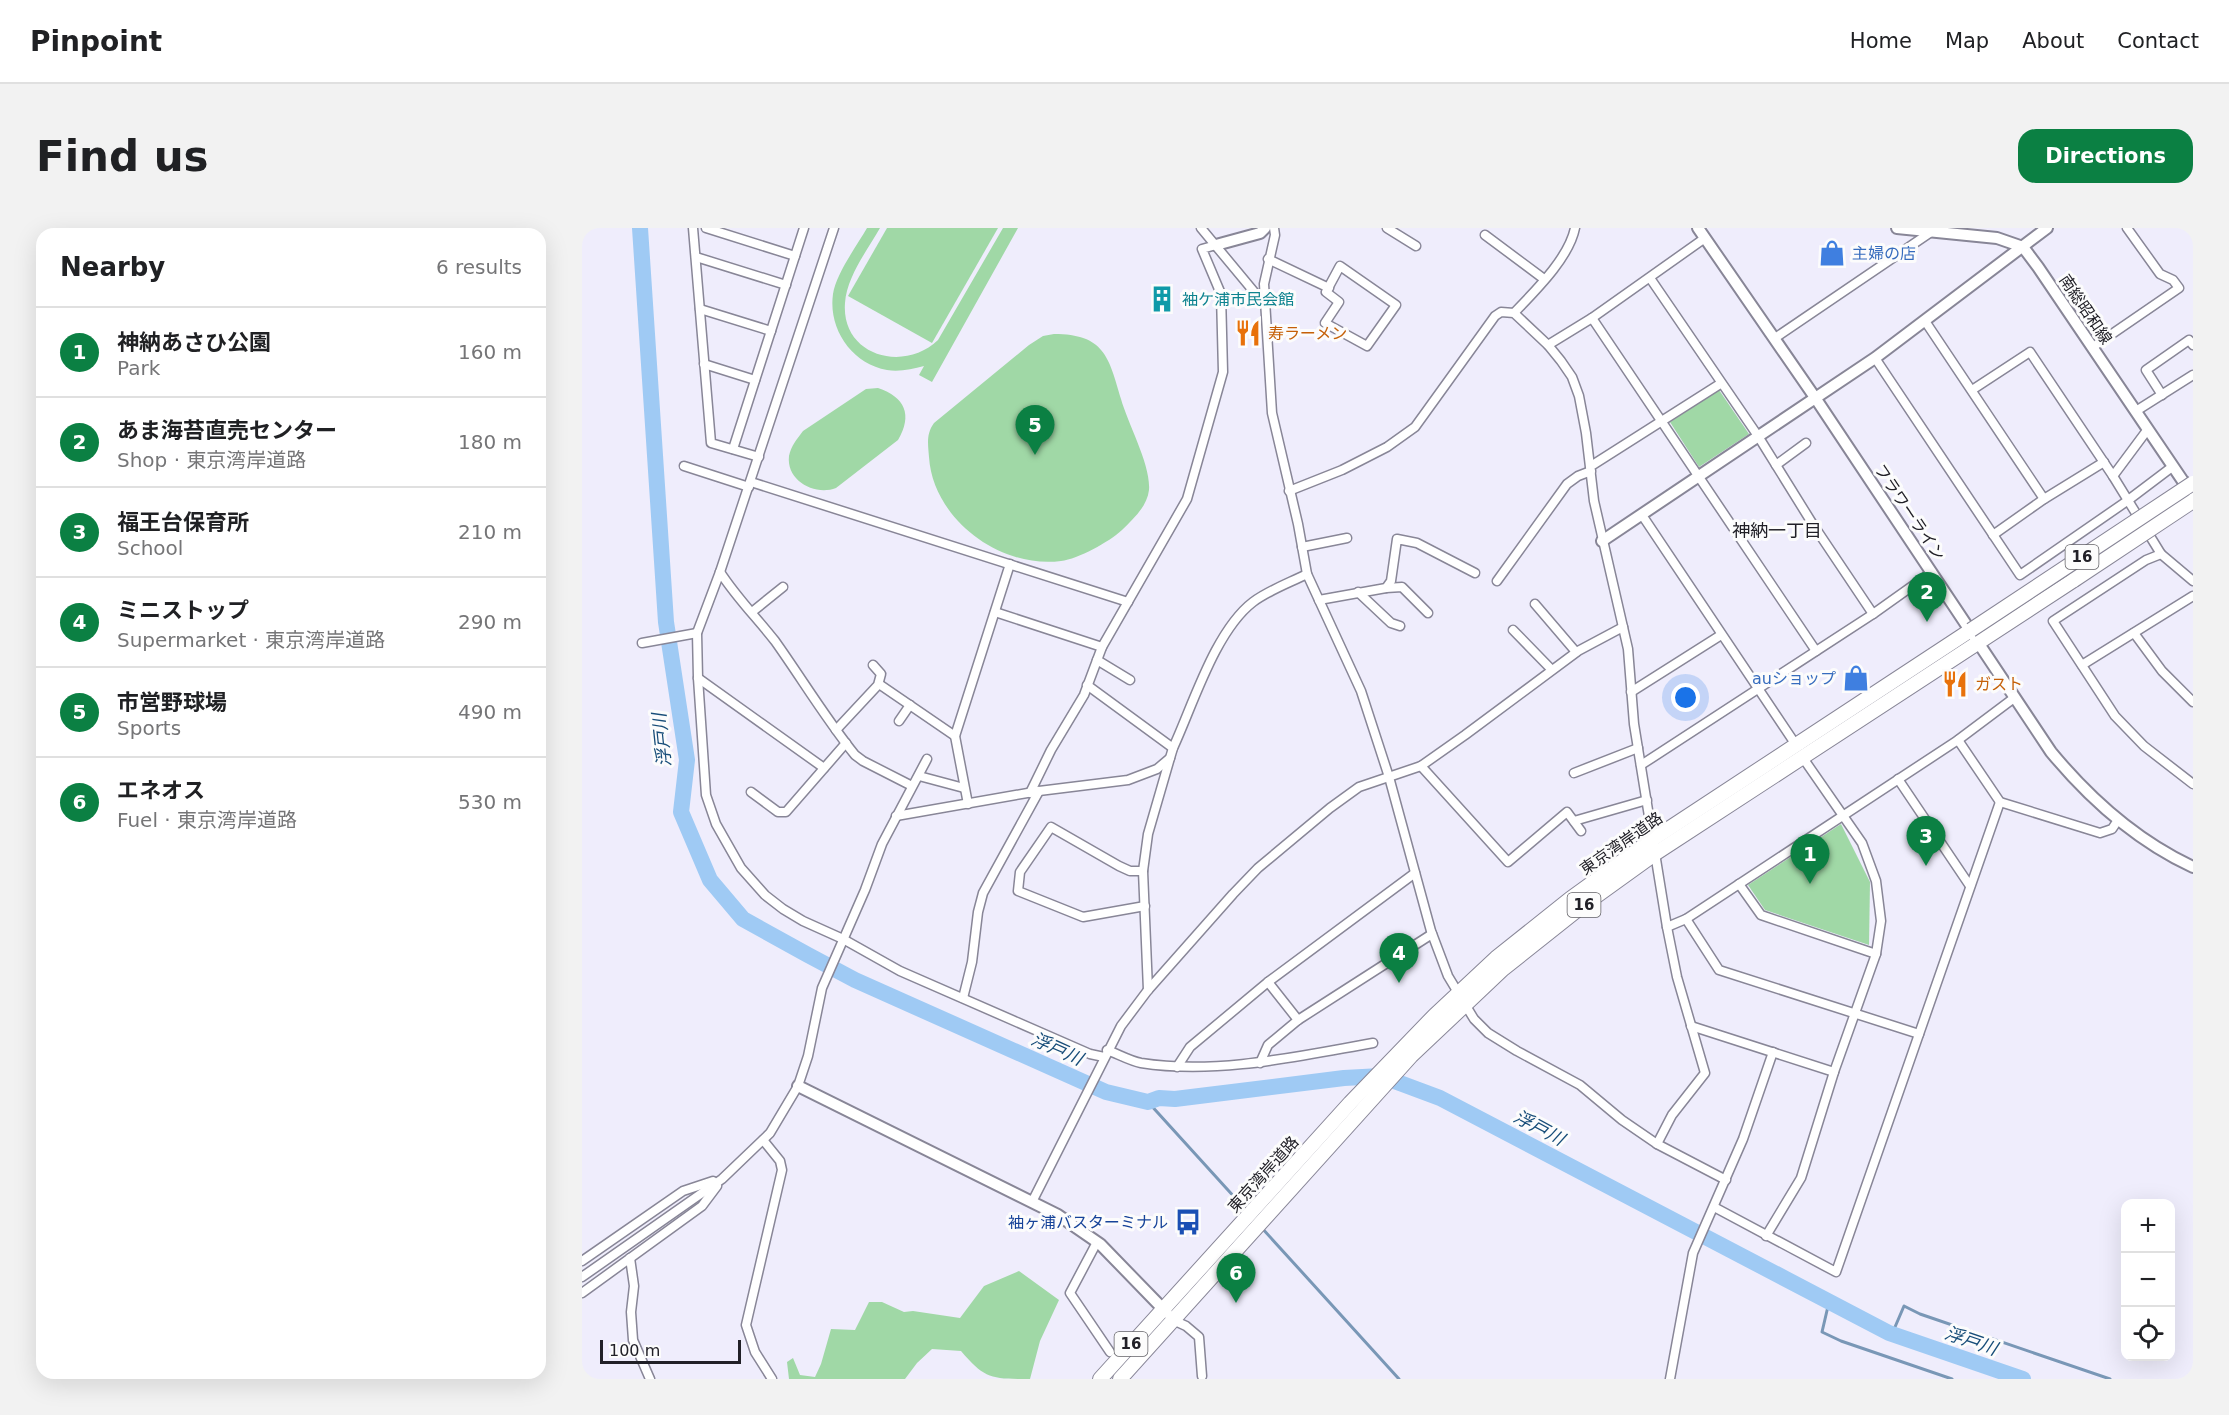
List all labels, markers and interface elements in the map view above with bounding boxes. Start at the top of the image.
text: Pinpoint [30,25,162,58]
text: Home [1850,29,1912,53]
text: Map [1945,29,1989,53]
text: About [2022,29,2084,53]
text: Contact [2117,29,2199,53]
button: Directions [2018,129,2193,183]
text: Find us [36,132,209,181]
shop icon: 主婦の店 [1817,238,1847,268]
place label: 主婦の店 [1852,244,1916,263]
text: Nearby [60,252,165,282]
text: 6 results [436,255,522,279]
street label: 南総昭和線 [2055,271,2116,348]
building icon: 袖ケ浦市民会館 [1147,284,1177,314]
place label: 袖ケ浦市民会館 [1182,290,1294,309]
restaurant icon: 寿ラーメン [1233,318,1263,348]
place label: 寿ラーメン [1268,324,1347,343]
text: 神納あさひ公園 [117,330,271,355]
text: 1 [73,340,86,364]
text: 160 m [458,340,522,364]
text: Park [117,356,160,380]
pin: 5 [1016,406,1054,455]
text: あま海苔直売センター [117,418,337,443]
text: 2 [73,430,86,454]
text: 180 m [458,430,522,454]
text: Shop · 東京湾岸道路 [117,448,306,472]
street label: フラワーライン [1870,461,1949,564]
text: 福王台保育所 [117,510,249,535]
text: 3 [73,520,86,544]
text: 210 m [458,520,522,544]
district label: 神納一丁目 [1732,520,1822,541]
text: School [117,536,183,560]
road number: 16 [2066,545,2098,569]
pin: 2 [1908,572,1946,622]
text: ミニストップ [117,598,249,623]
text: 4 [73,610,86,634]
text: 290 m [458,610,522,634]
text: Supermarket · 東京湾岸道路 [117,628,385,652]
shop icon: auショップ [1841,663,1871,693]
place label: auショップ [1752,669,1836,688]
restaurant icon: ガスト [1940,669,1970,699]
place label: ガスト [1975,675,2023,694]
your location [1671,683,1700,712]
text: 市営野球場 [117,690,227,715]
text: 5 [73,700,86,724]
text: 490 m [458,700,522,724]
water label: 浮戸川 [648,710,675,768]
text: Sports [117,716,181,740]
text: エネオス [117,778,205,803]
text: 6 [73,790,86,814]
text: 530 m [458,790,522,814]
text: Fuel · 東京湾岸道路 [117,808,297,832]
street label: 東京湾岸道路 [1577,808,1666,879]
pin: 3 [1906,816,1946,866]
pin: 1 [1790,834,1830,884]
road number: 16 [1568,893,1600,917]
pin: 4 [1380,934,1418,983]
water label: 浮戸川 [1028,1028,1088,1070]
water label: 浮戸川 [1510,1106,1570,1150]
street label: 東京湾岸道路 [1224,1132,1303,1216]
map controls [2121,1199,2175,1361]
button: + [2121,1199,2175,1253]
bus stop icon: 袖ヶ浦バスターミナル [1173,1207,1203,1237]
place label: 袖ヶ浦バスターミナル [1008,1213,1168,1232]
button: − [2121,1253,2175,1307]
pin: 6 [1216,1254,1256,1303]
button: locate [2121,1307,2175,1361]
water label: 浮戸川 [1942,1322,2002,1360]
road number: 16 [1114,1332,1148,1356]
scale bar [600,1337,741,1364]
text: 100 m [609,1341,660,1360]

